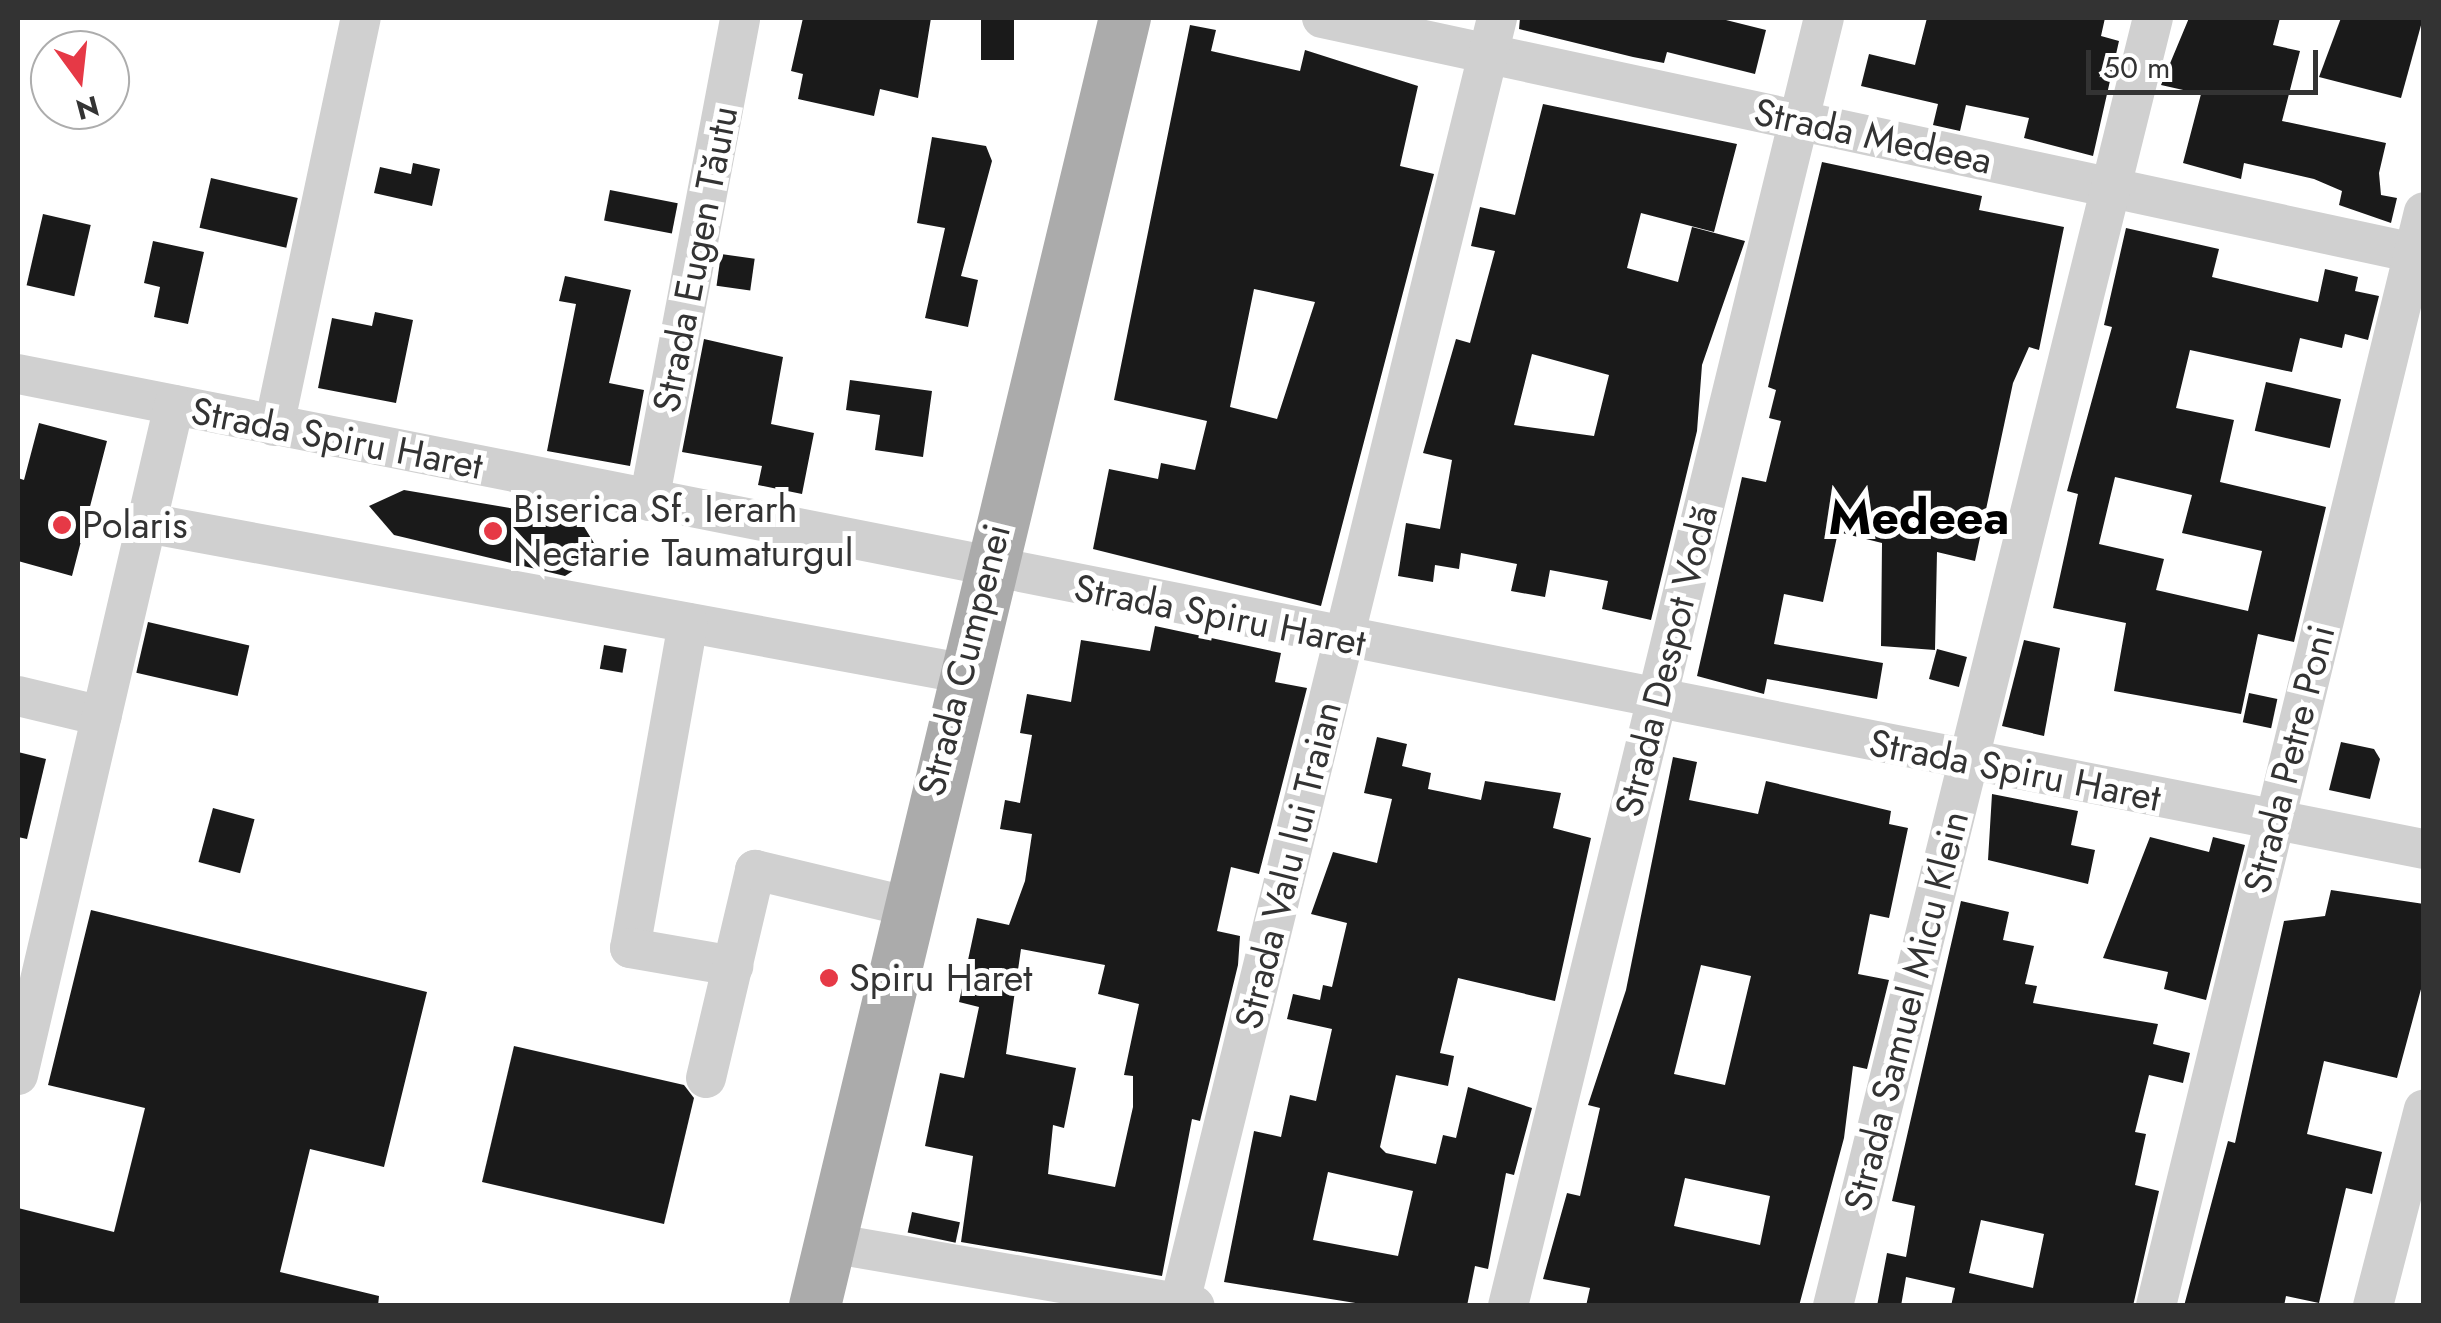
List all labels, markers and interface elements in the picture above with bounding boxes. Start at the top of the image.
north arrow [30,30,130,130]
scale bar [2091,30,2324,92]
text: 50 m [2103,46,2170,89]
text: N [71,85,103,130]
street label: Strada Medeea [1750,89,1996,183]
street label: Strada Eugen Tăutu [643,102,747,416]
street label: Strada Spiru Haret [187,387,487,489]
place label: Biserica Sf. Ierarh Nectarie Taumaturgul [513,486,853,576]
district label: Medeea [1829,489,2009,547]
street label: Strada Despot Vodă [1605,501,1727,821]
place label: Polaris [82,502,188,548]
marker: Polaris [51,514,73,536]
street label: Strada Cumpenei [908,519,1020,801]
marker: Biserica Sf. Ierarh Nectarie Taumaturgul [482,520,504,542]
street label: Strada Spiru Haret [1070,564,1370,666]
street label: Strada Petre Poni [2234,620,2344,898]
street label: Strada Valu lui Traian [1225,696,1351,1034]
street label: Strada Spiru Haret [1865,719,2165,821]
street label: Strada Samuel Micu Klein [1834,806,1978,1216]
place label: Spiru Haret [849,955,1032,1001]
marker: Spiru Haret [818,967,840,989]

